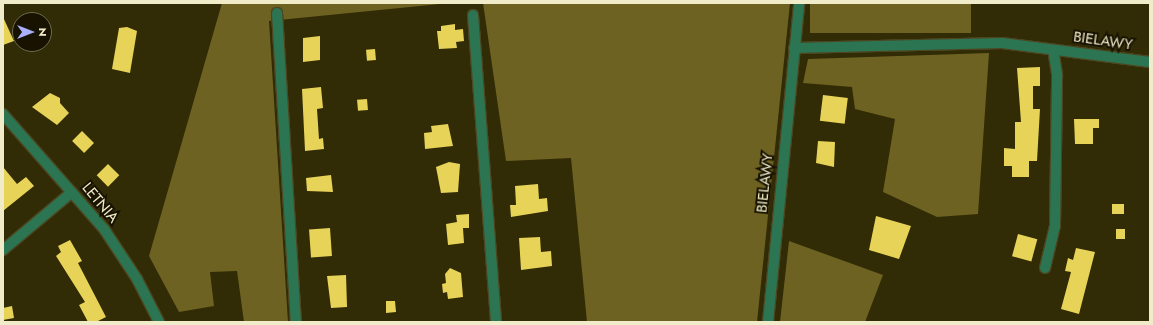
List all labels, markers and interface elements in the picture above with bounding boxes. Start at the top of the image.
north arrow [12,12,52,52]
text: N [35,28,51,36]
street label: BIELAWY [1072,28,1134,54]
street label: BIELAWY [753,152,777,214]
street label: LETNIA [78,179,122,227]

